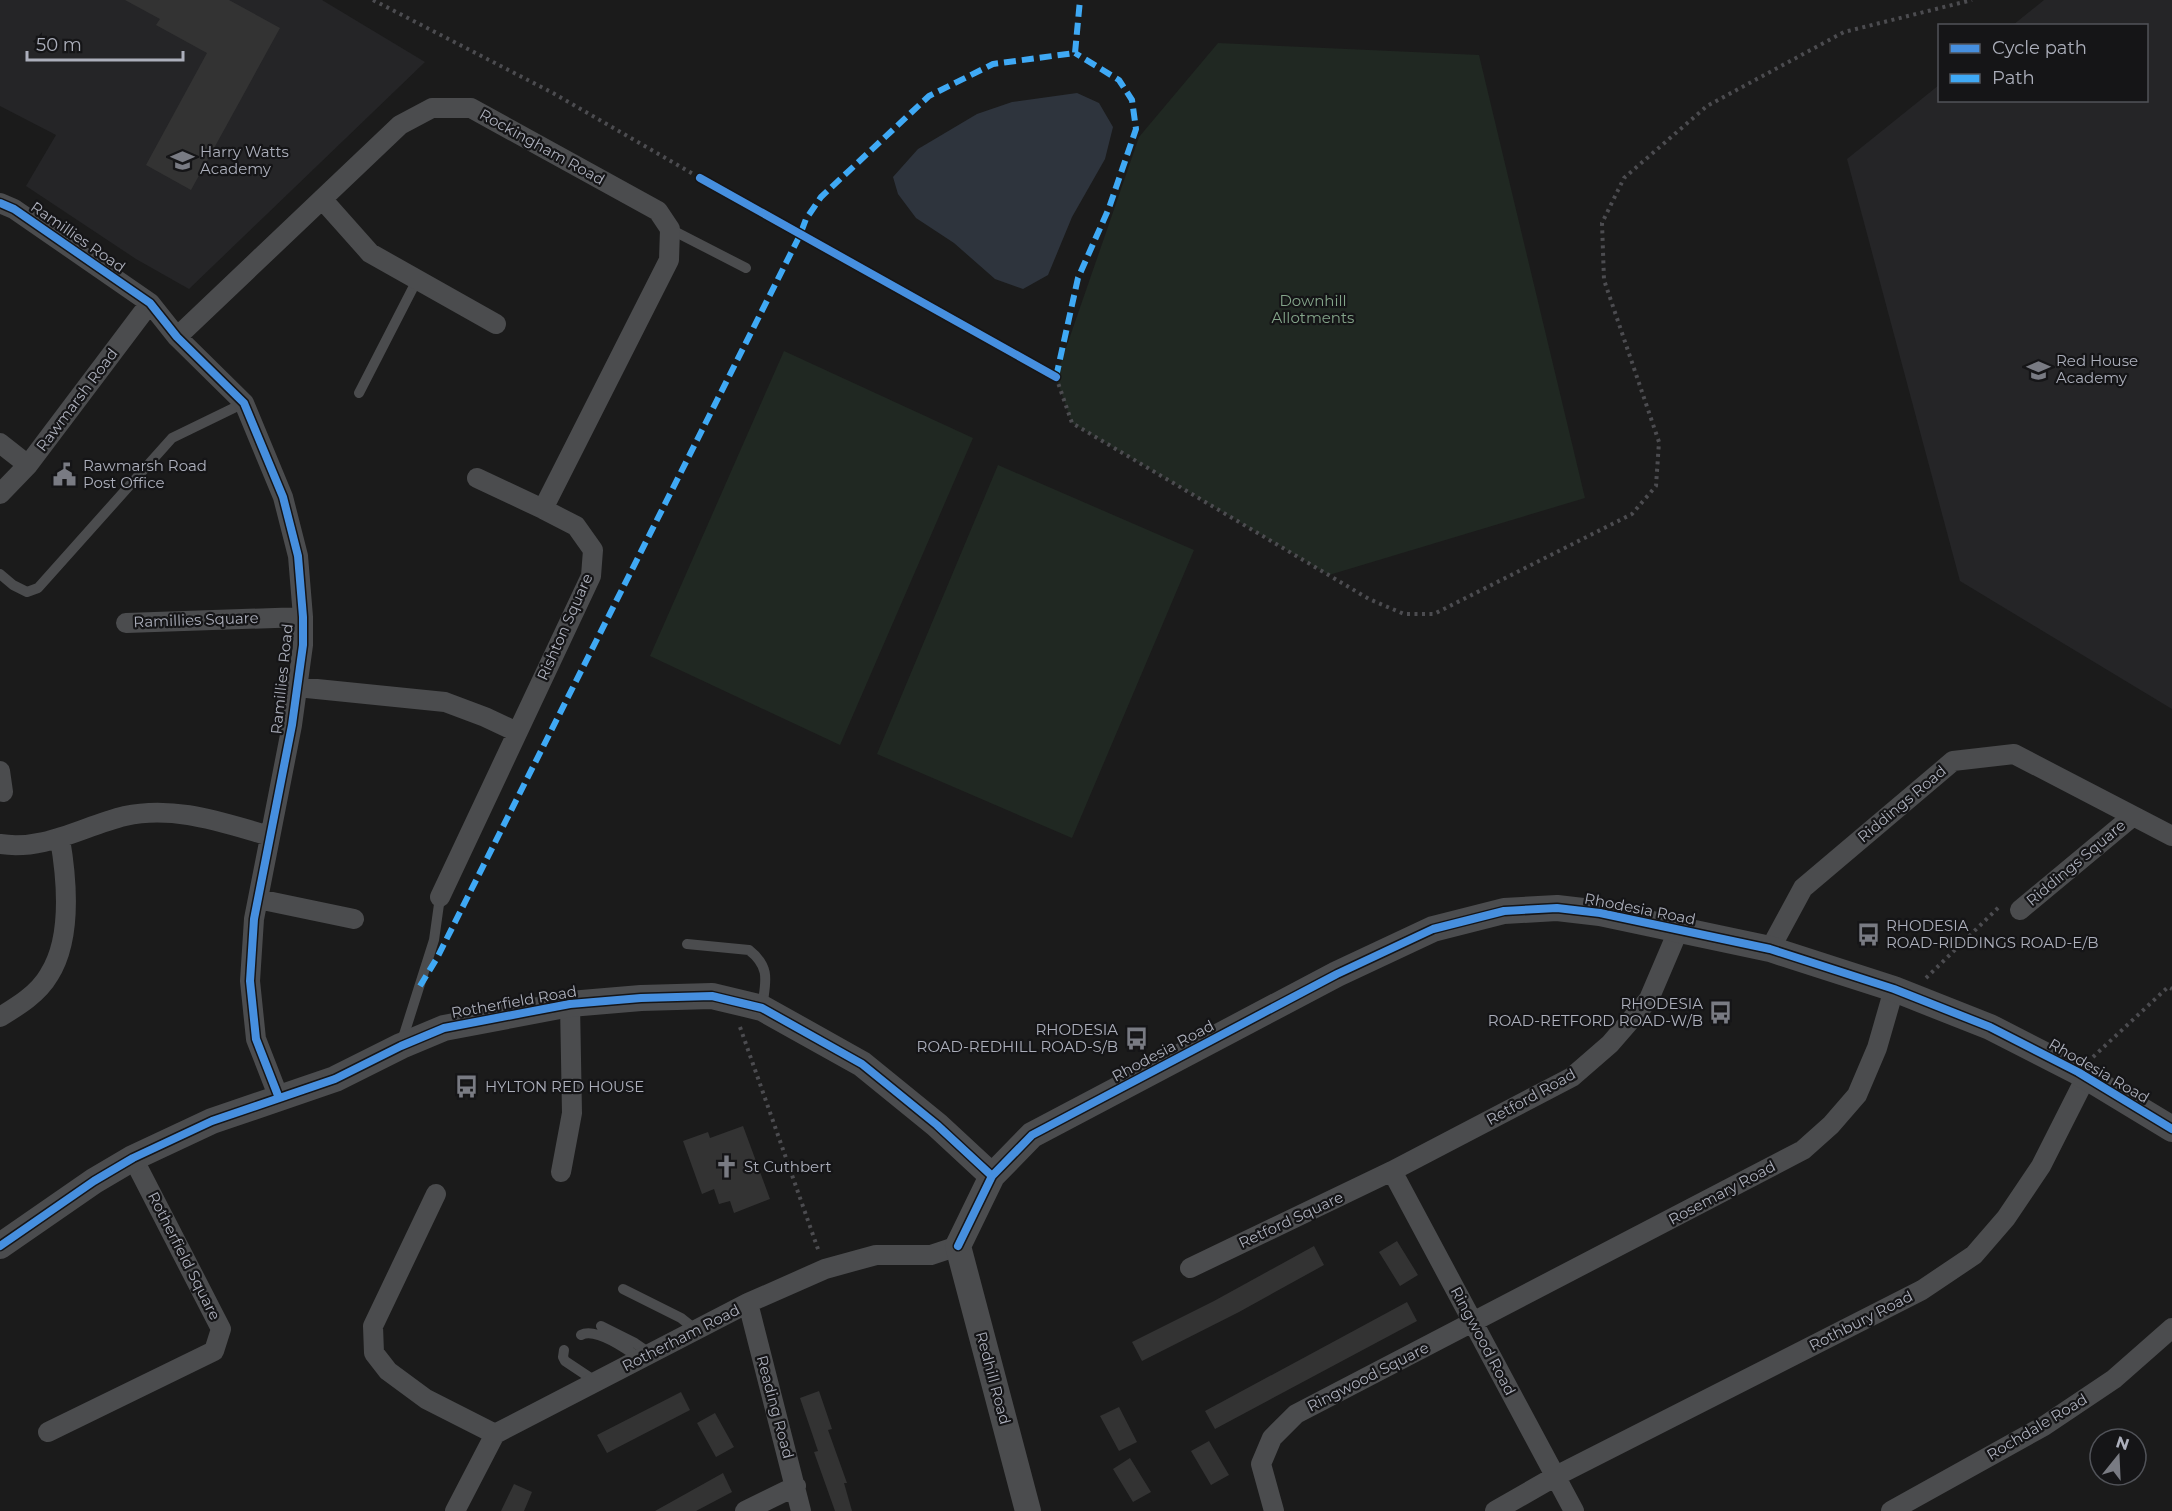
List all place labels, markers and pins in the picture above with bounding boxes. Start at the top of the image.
place label: Harry Watts Academy [200,142,289,178]
school or university icon: Harry Watts Academy [169,148,195,174]
place label: Red House Academy [2056,351,2138,387]
school or university icon: Red House Academy [2025,357,2051,383]
place label: Rawmarsh Road Post Office [83,456,207,492]
public building icon: Rawmarsh Road Post Office [52,462,78,488]
place label: RHODESIA ROAD-RIDDINGS ROAD-E/B [1886,916,2099,952]
bus stop icon: RHODESIA ROAD-RIDDINGS ROAD-E/B [1855,922,1881,948]
place label: RHODESIA ROAD-RETFORD ROAD-W/B [1488,994,1703,1030]
bus stop icon: RHODESIA ROAD-RETFORD ROAD-W/B [1708,1000,1734,1026]
place label: RHODESIA ROAD-REDHILL ROAD-S/B [917,1020,1118,1056]
bus stop icon: RHODESIA ROAD-REDHILL ROAD-S/B [1123,1026,1149,1052]
bus stop icon: HYLTON RED HOUSE [454,1074,480,1100]
place label: HYLTON RED HOUSE [485,1077,644,1096]
church icon: St Cuthbert [713,1154,739,1180]
place label: St Cuthbert [744,1157,832,1176]

